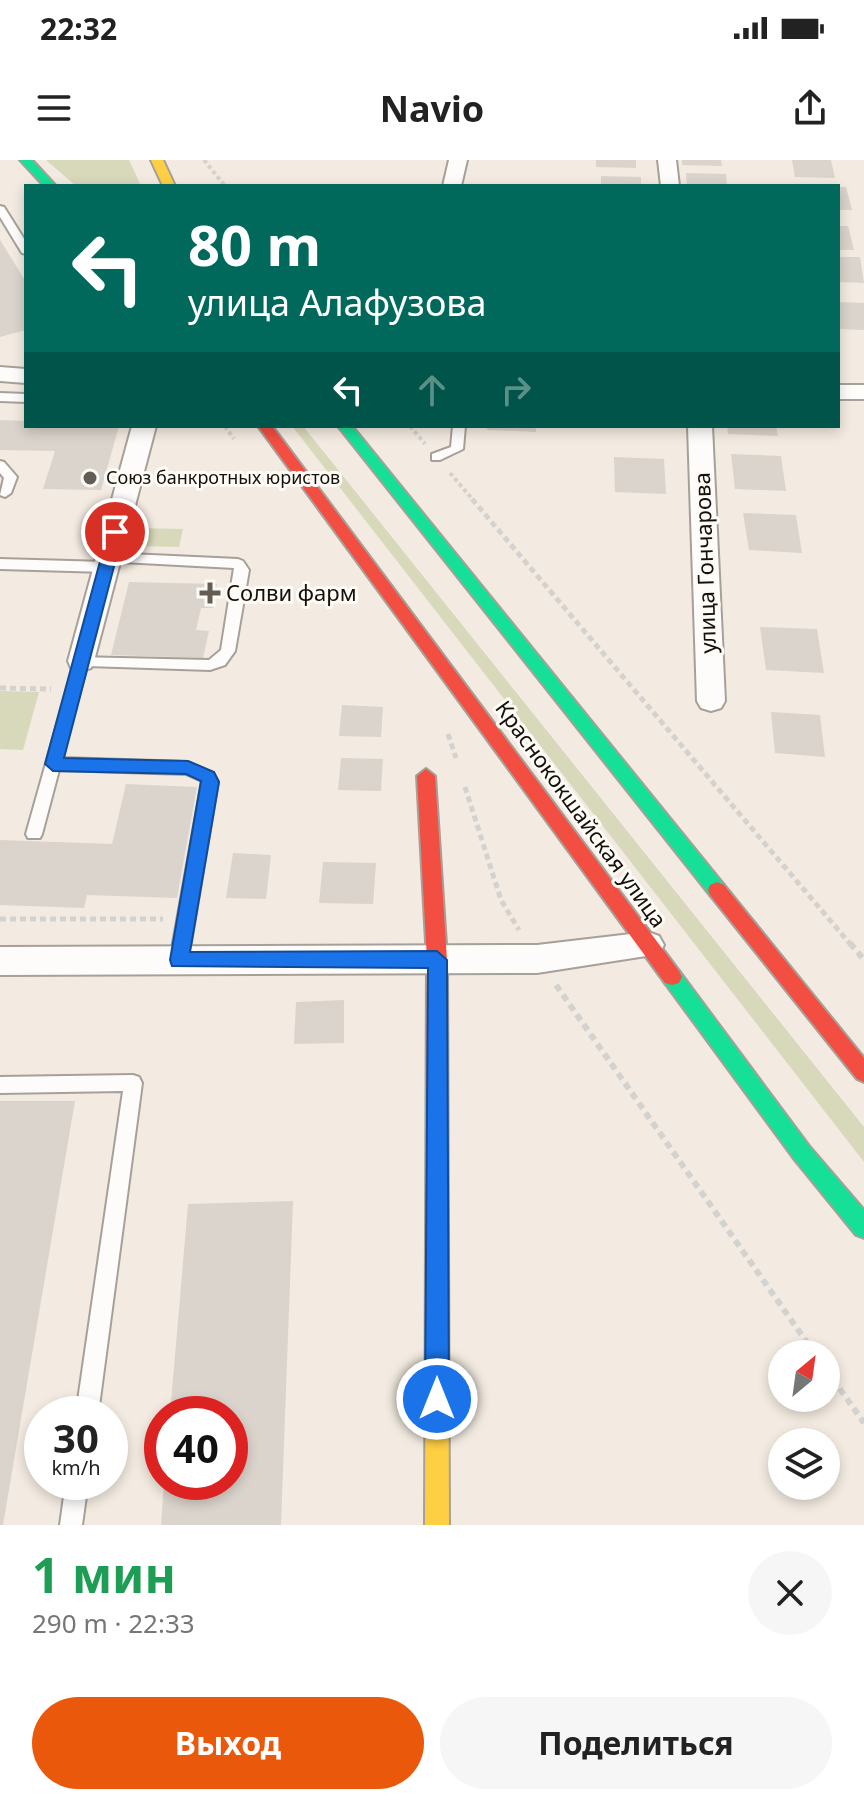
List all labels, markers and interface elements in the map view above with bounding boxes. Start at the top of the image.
text: 22:32 [40,8,117,49]
text: Navio [380,84,484,133]
icon: menu [32,86,76,130]
icon: share [788,86,832,130]
text: 80 m [188,206,321,282]
icon: left [56,216,160,320]
text: улица Алафузова [188,278,487,327]
icon: left [326,368,370,412]
icon: ahead [410,368,454,412]
icon: right [494,368,538,412]
place label: Союз банкротных юристов [106,465,340,489]
marker: Союз банкротных юристов [81,469,99,487]
street label: улица Гончарова [686,472,722,654]
pin [81,498,149,566]
icon: arrive [93,510,137,554]
place label: Солви фарм [226,577,357,607]
marker: Солви фарм [201,584,219,602]
street label: Краснококшайская улица [489,694,674,933]
north arrow [768,1340,840,1412]
map controls [768,1340,840,1500]
position arrow [395,1357,479,1441]
speed limit sign: 40 [144,1396,248,1500]
text: 30 [53,1410,99,1465]
button: layers [768,1428,840,1500]
text: km/h [51,1454,101,1481]
text: 1 мин [32,1542,176,1607]
button: close [748,1551,832,1635]
text: 290 m · 22:33 [32,1605,195,1641]
button: Выход [32,1697,424,1789]
button: Поделиться [440,1697,832,1789]

